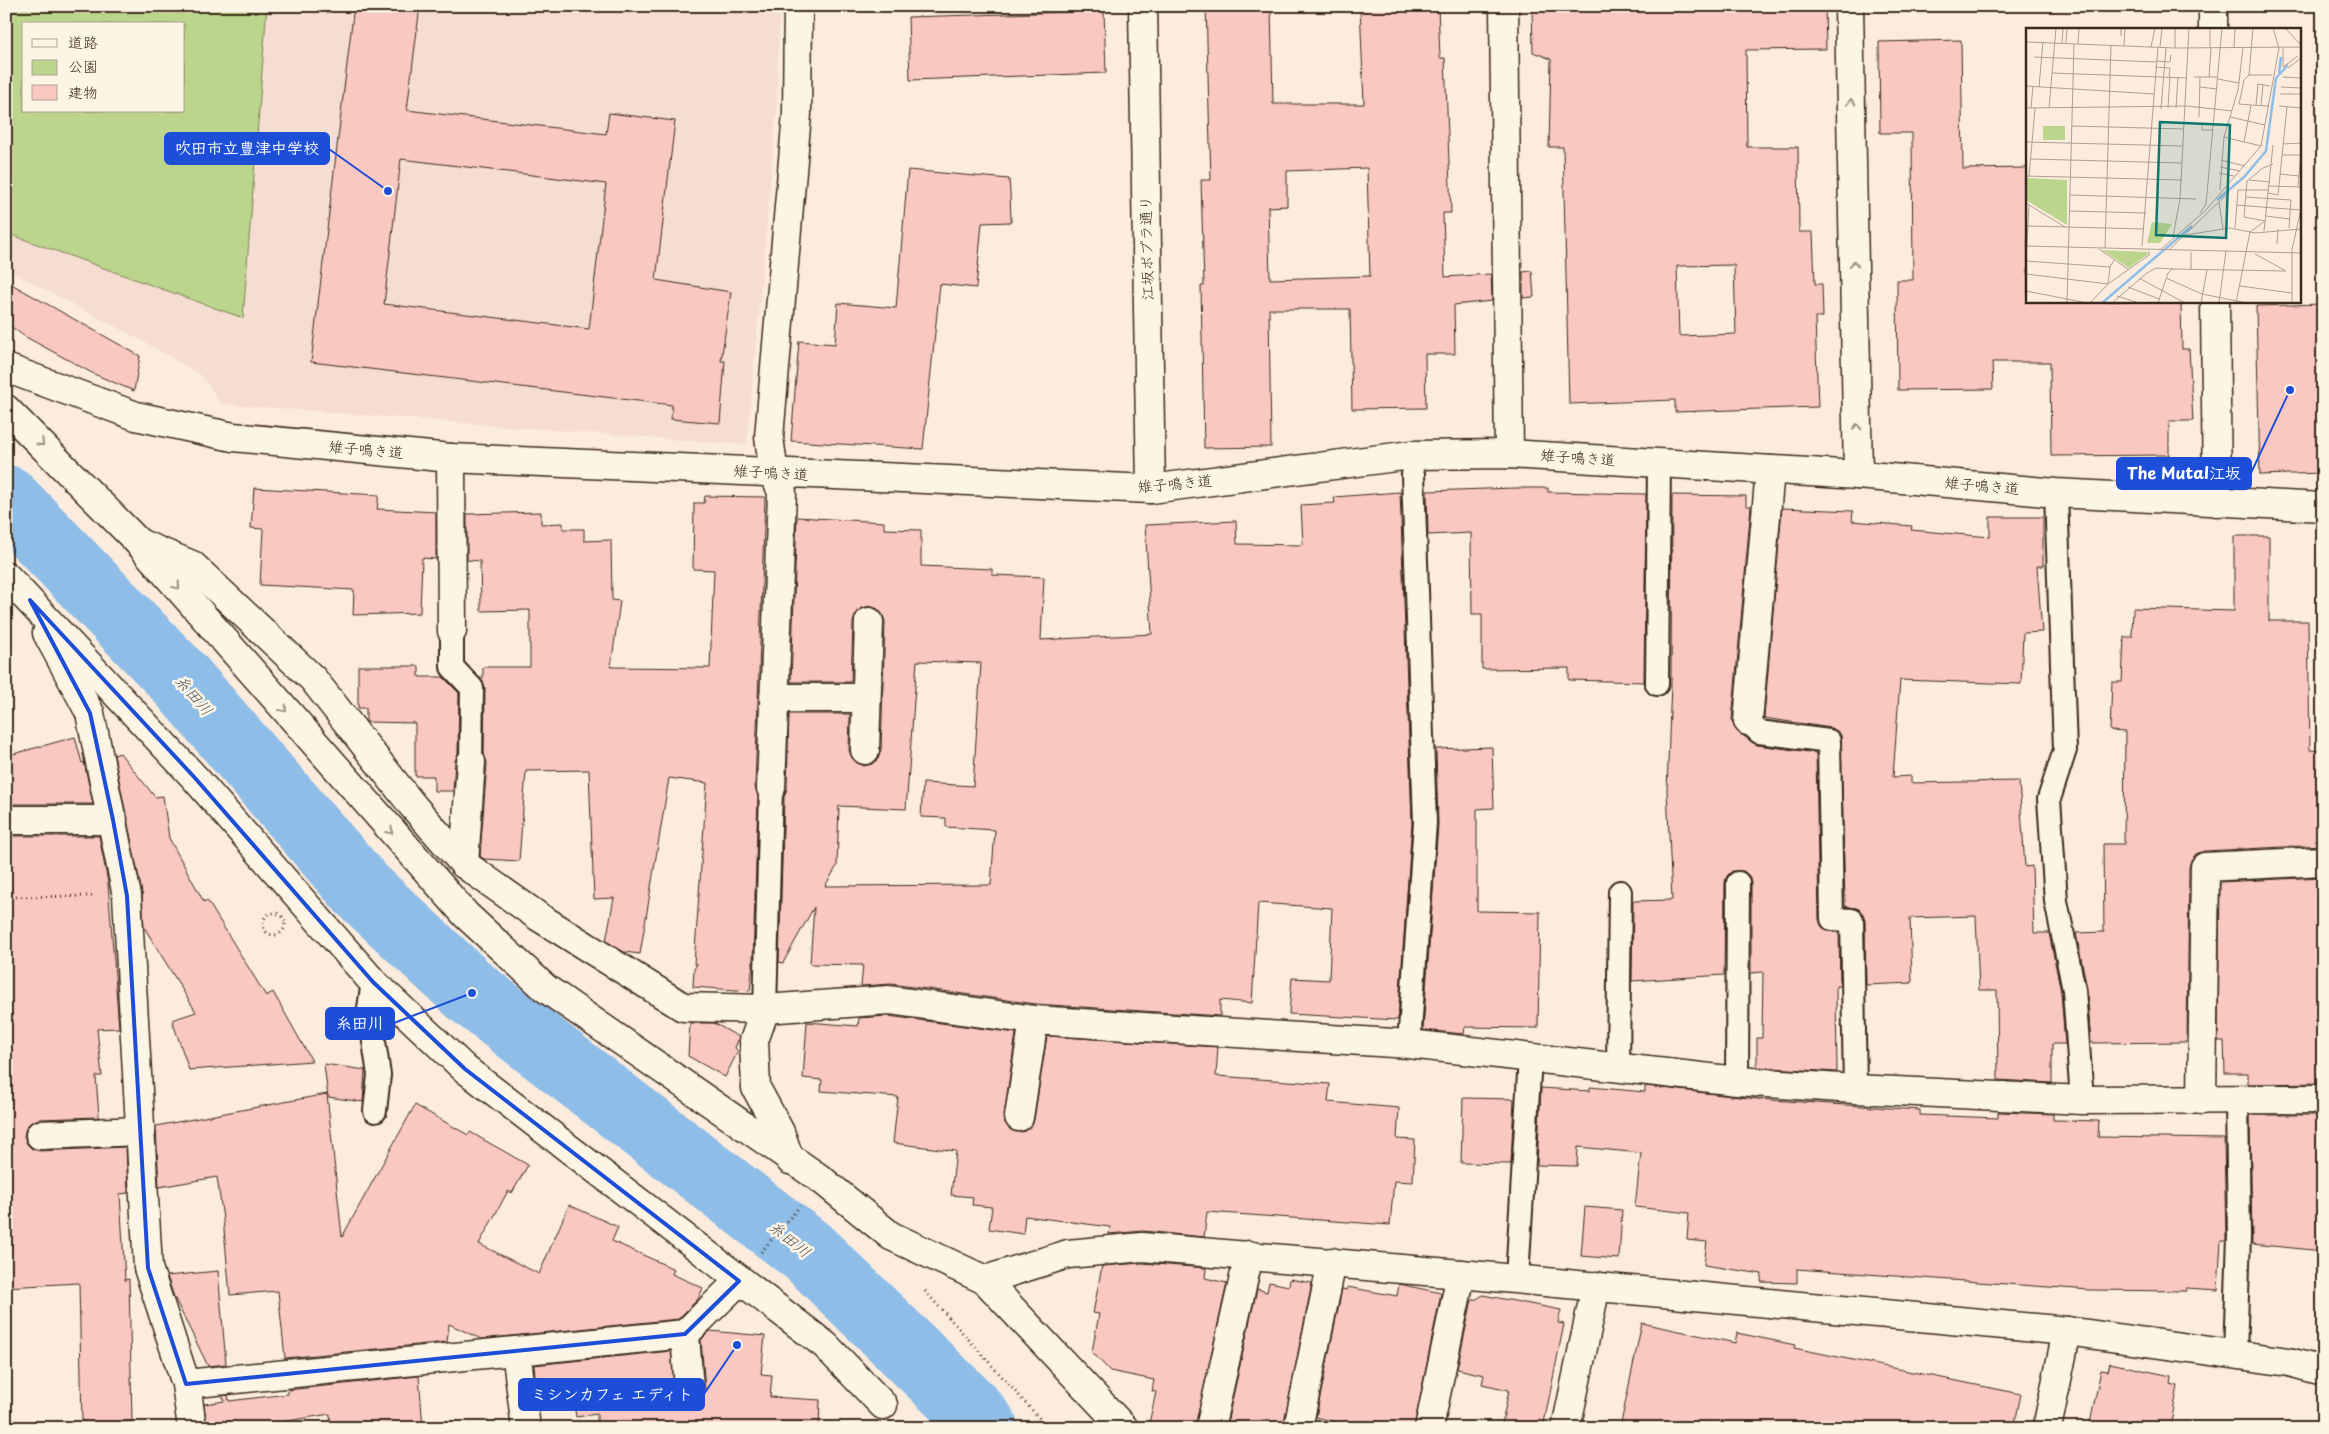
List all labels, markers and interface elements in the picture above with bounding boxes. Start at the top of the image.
legend [22,22,185,112]
inset map [2026,28,2302,302]
text: 道路 [68,30,98,53]
text: 公園 [68,54,98,77]
text: 建物 [68,80,98,103]
one-way arrow [1846,97,1856,105]
callout: 吹田市立豊津中学校 [165,133,329,164]
text: 吹田市立豊津中学校 [175,135,319,159]
street label: 江坂ポプラ通り [1133,195,1158,301]
one-way arrow [1849,260,1859,268]
one-way arrow [1852,422,1862,430]
street label: 雉子鳴き道 [328,434,404,463]
one-way arrow [35,438,44,447]
street label: 雉子鳴き道 [1540,442,1616,471]
street label: 雉子鳴き道 [733,458,809,485]
callout: The Mutal江坂 [2117,458,2251,489]
text: The Mutal江坂 [2127,460,2241,484]
street label: 雉子鳴き道 [1137,468,1213,497]
street label: 雉子鳴き道 [1944,470,2020,499]
one-way arrow [171,581,180,590]
water label: 糸田川 [170,668,220,720]
one-way arrow [278,703,287,712]
one-way arrow [385,826,394,835]
callout: 糸田川 [326,1008,394,1039]
text: 糸田川 [336,1010,384,1034]
water label: 糸田川 [764,1214,817,1263]
callout: ミシンカフェ エディト [519,1379,704,1410]
text: ミシンカフェ エディト [531,1381,693,1405]

